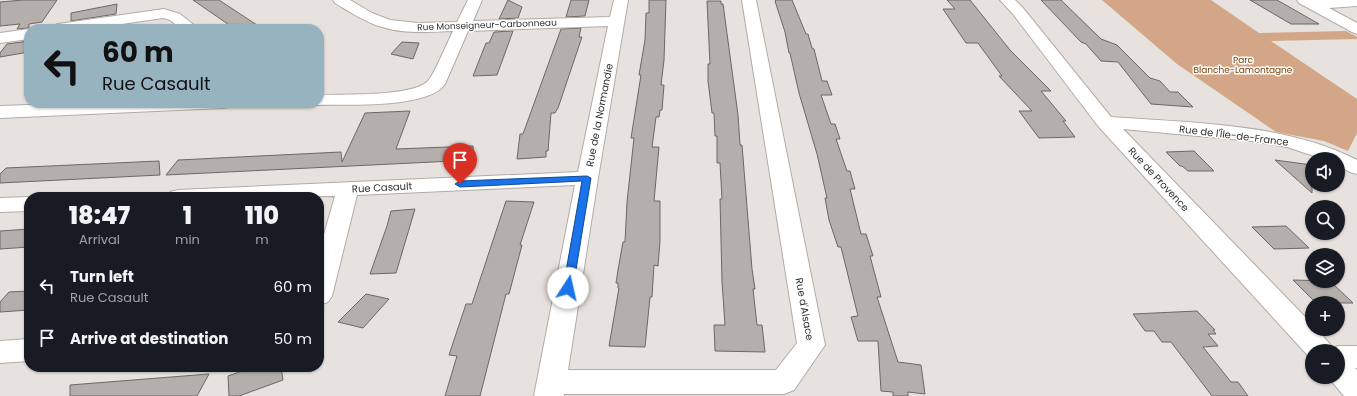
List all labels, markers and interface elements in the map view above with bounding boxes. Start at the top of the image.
street label: Rue Monseigneur-Carbonneau [417,17,557,33]
text: 60 m [102,33,174,72]
icon: left [36,40,88,92]
park label: Parc Blanche-Lamontagne [1194,54,1293,76]
street label: Rue de la Normandie [582,62,617,168]
text: Rue Casault [102,71,211,96]
street label: Rue de l'Île-de-France [1178,121,1290,150]
pin [443,143,477,184]
street label: Rue de Provence [1125,144,1193,215]
icon: arrive [449,149,471,171]
map controls [1305,152,1345,384]
button: sound [1305,152,1345,192]
street label: Rue Casault [352,178,413,197]
text: 18:47 [69,199,130,232]
text: 1 [183,199,192,232]
text: 110 [245,199,279,232]
button: search [1305,200,1345,240]
text: Arrival [79,230,120,249]
text: min [175,230,200,249]
text: m [255,230,269,249]
button: layers [1305,248,1345,288]
text: Turn left [70,266,134,287]
position arrow [547,267,589,309]
icon: left [36,275,58,297]
text: 60 m [274,276,312,297]
street label: Rue d'Alsace [792,277,817,341]
text: Rue Casault [70,288,148,307]
button: + [1305,296,1345,336]
icon: arrive [36,327,58,349]
text: Arrive at destination [70,328,228,349]
text: 50 m [274,328,312,349]
button: − [1305,344,1345,384]

